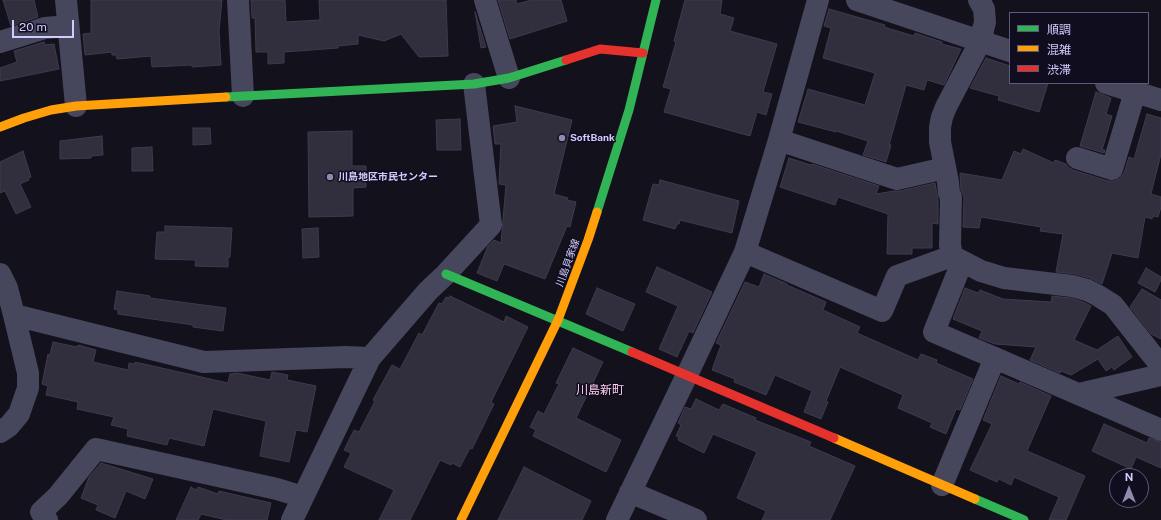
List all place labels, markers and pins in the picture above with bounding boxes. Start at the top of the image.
place label: SoftBank [570,132,615,144]
marker: SoftBank [557,133,567,143]
place label: 川島地区市民センター [338,171,438,183]
marker: 川島地区市民センター [325,172,335,182]

